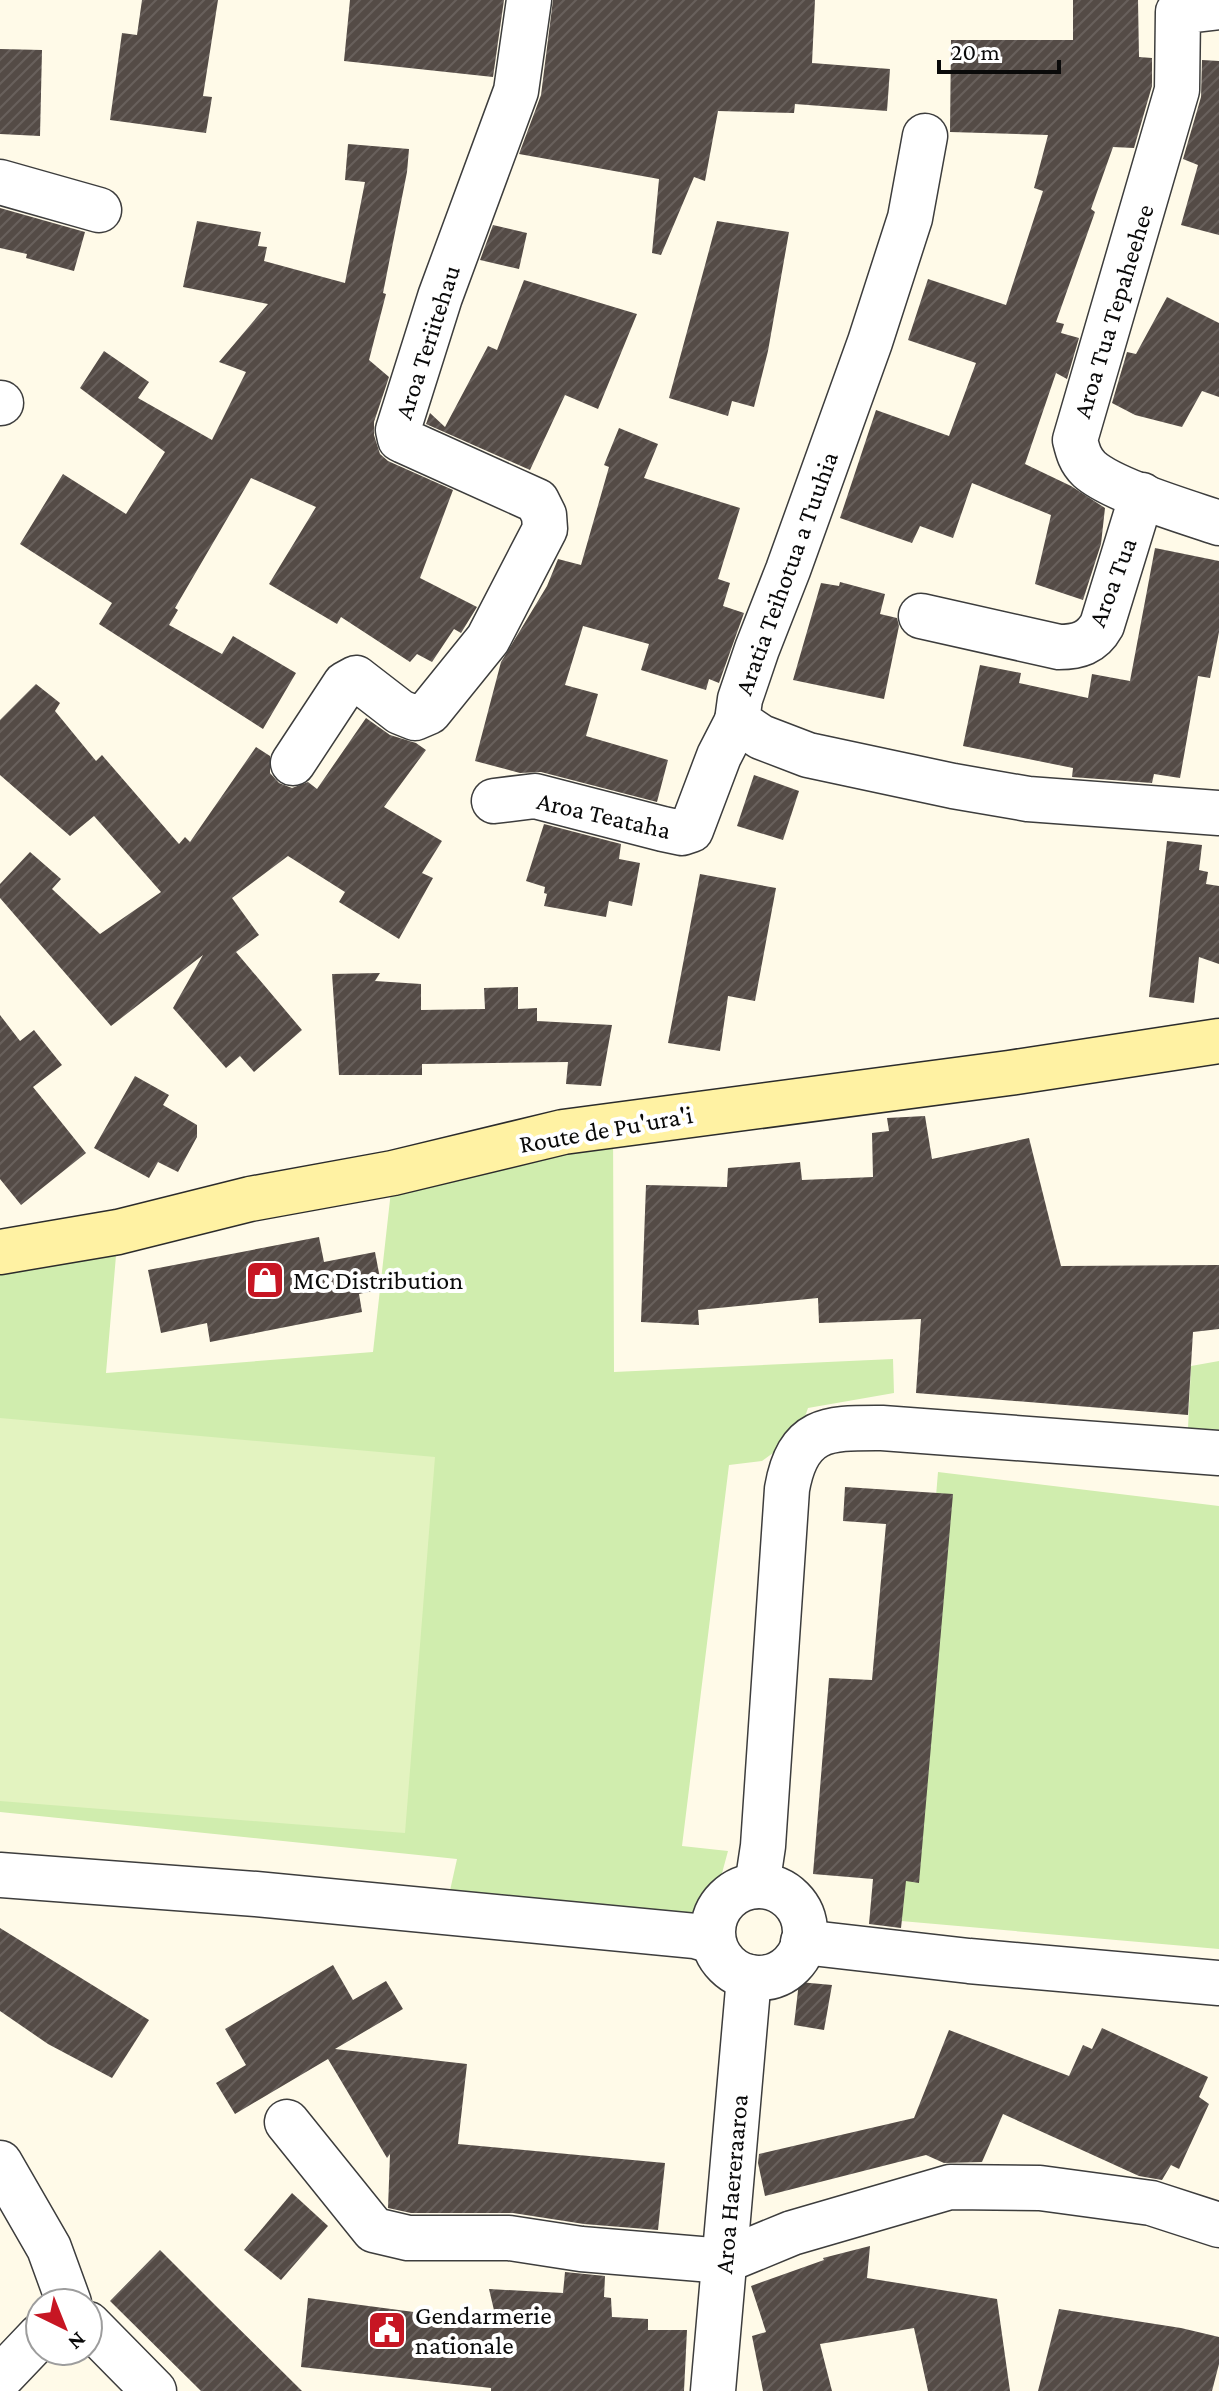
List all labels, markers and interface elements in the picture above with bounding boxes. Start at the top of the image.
scale bar [939,24,1059,74]
text: 20 m [951,38,1000,65]
street label: Aroa Tua Tepaheehee [1067,201,1160,421]
street label: Aroa Teriitehau [389,261,466,423]
street label: Aratia Teihotua a Tuuhia [729,448,844,699]
street label: Aroa Tua [1082,534,1143,631]
street label: Aroa Teataha [534,786,674,845]
street label: Route de Pu'ura'i [517,1100,695,1159]
shop icon: MC Distribution [244,1259,286,1301]
place label: MC Distribution [293,1266,463,1295]
street label: Aroa Haereraaroa [709,2093,754,2275]
north arrow [24,2287,104,2367]
place label: Gendarmerie nationale [415,2301,552,2360]
public building icon: Gendarmerie nationale [366,2309,408,2351]
text: N [63,2327,91,2356]

